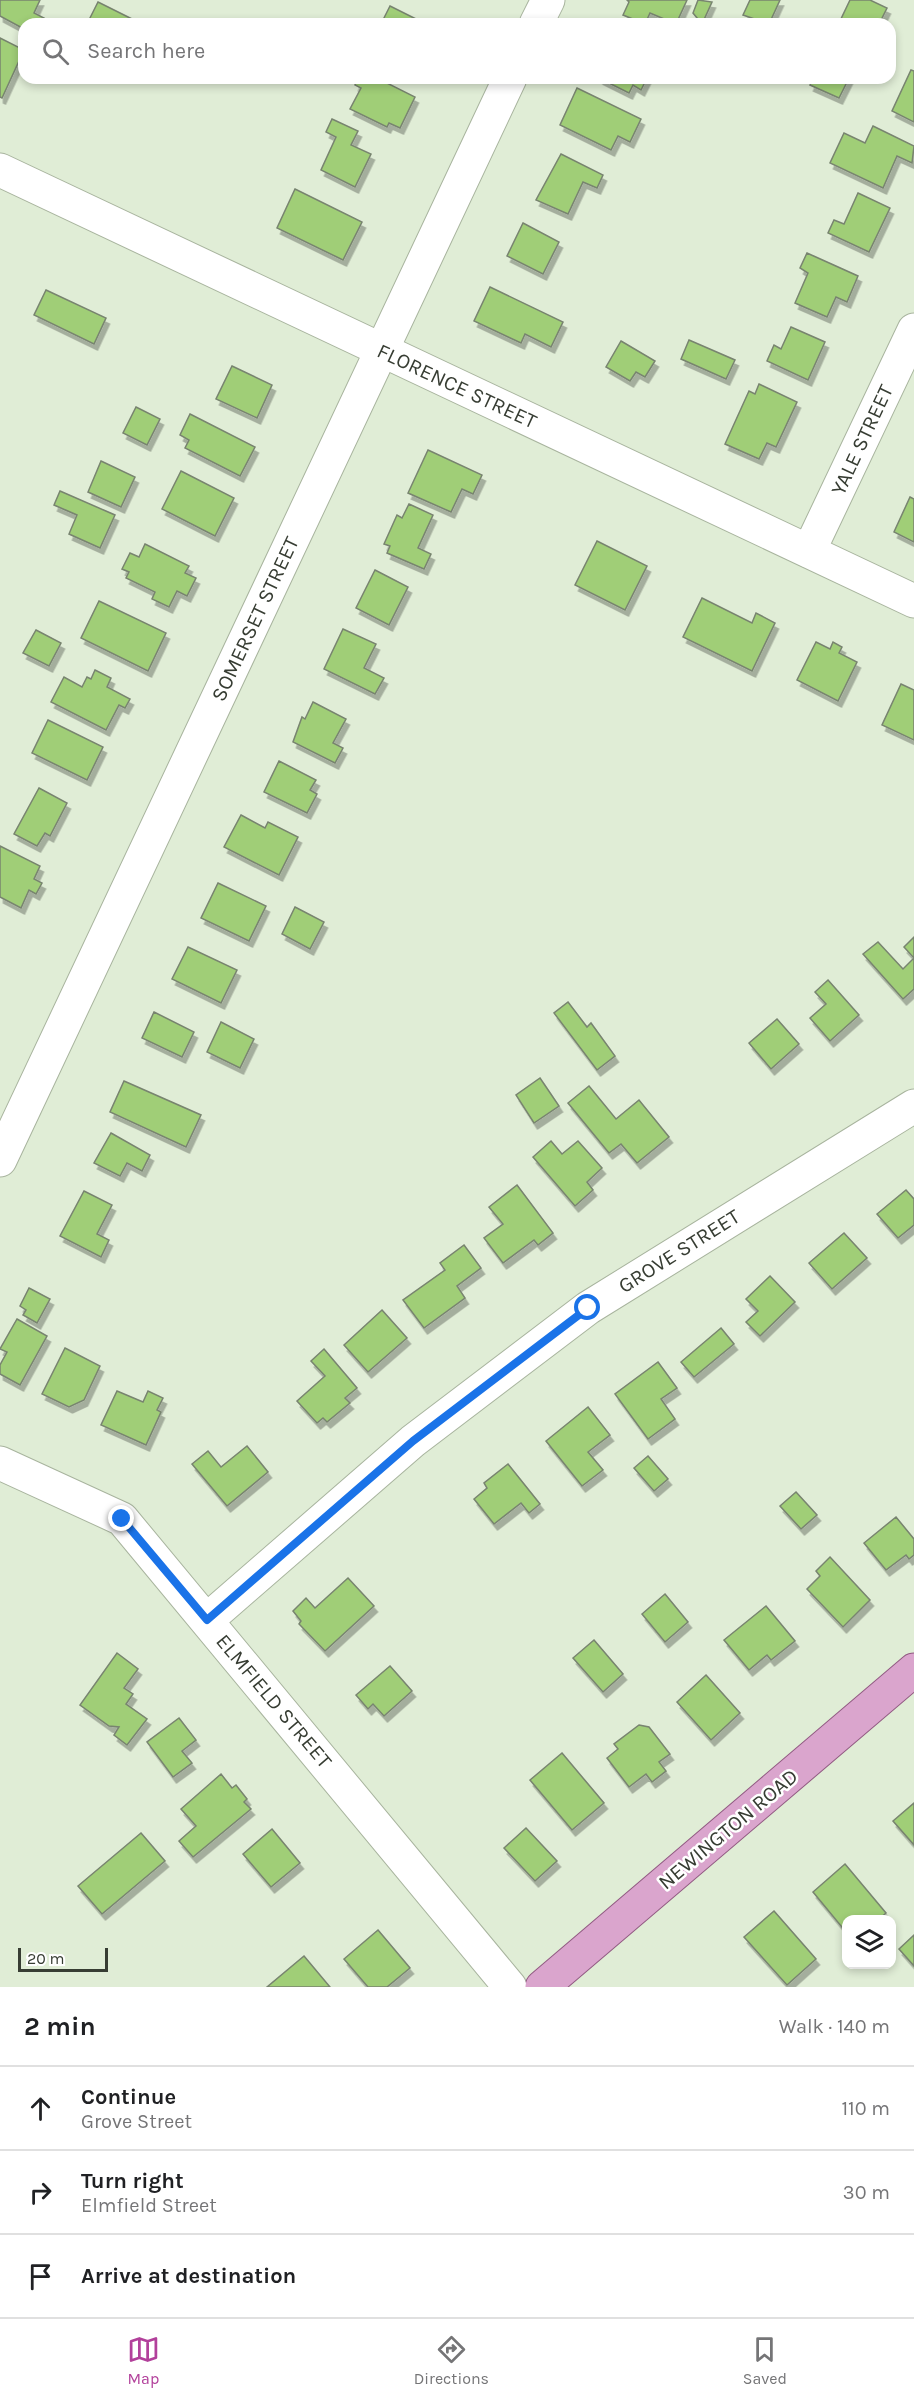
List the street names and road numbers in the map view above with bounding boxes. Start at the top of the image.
street label: FLORENCE STREET [373,339,541,434]
street label: YALE STREET [826,381,898,499]
street label: SOMERSET STREET [206,532,304,705]
street label: GROVE STREET [614,1204,745,1298]
street label: ELMFIELD STREET [211,1629,337,1773]
street label: NEWINGTON ROAD [653,1764,803,1894]

